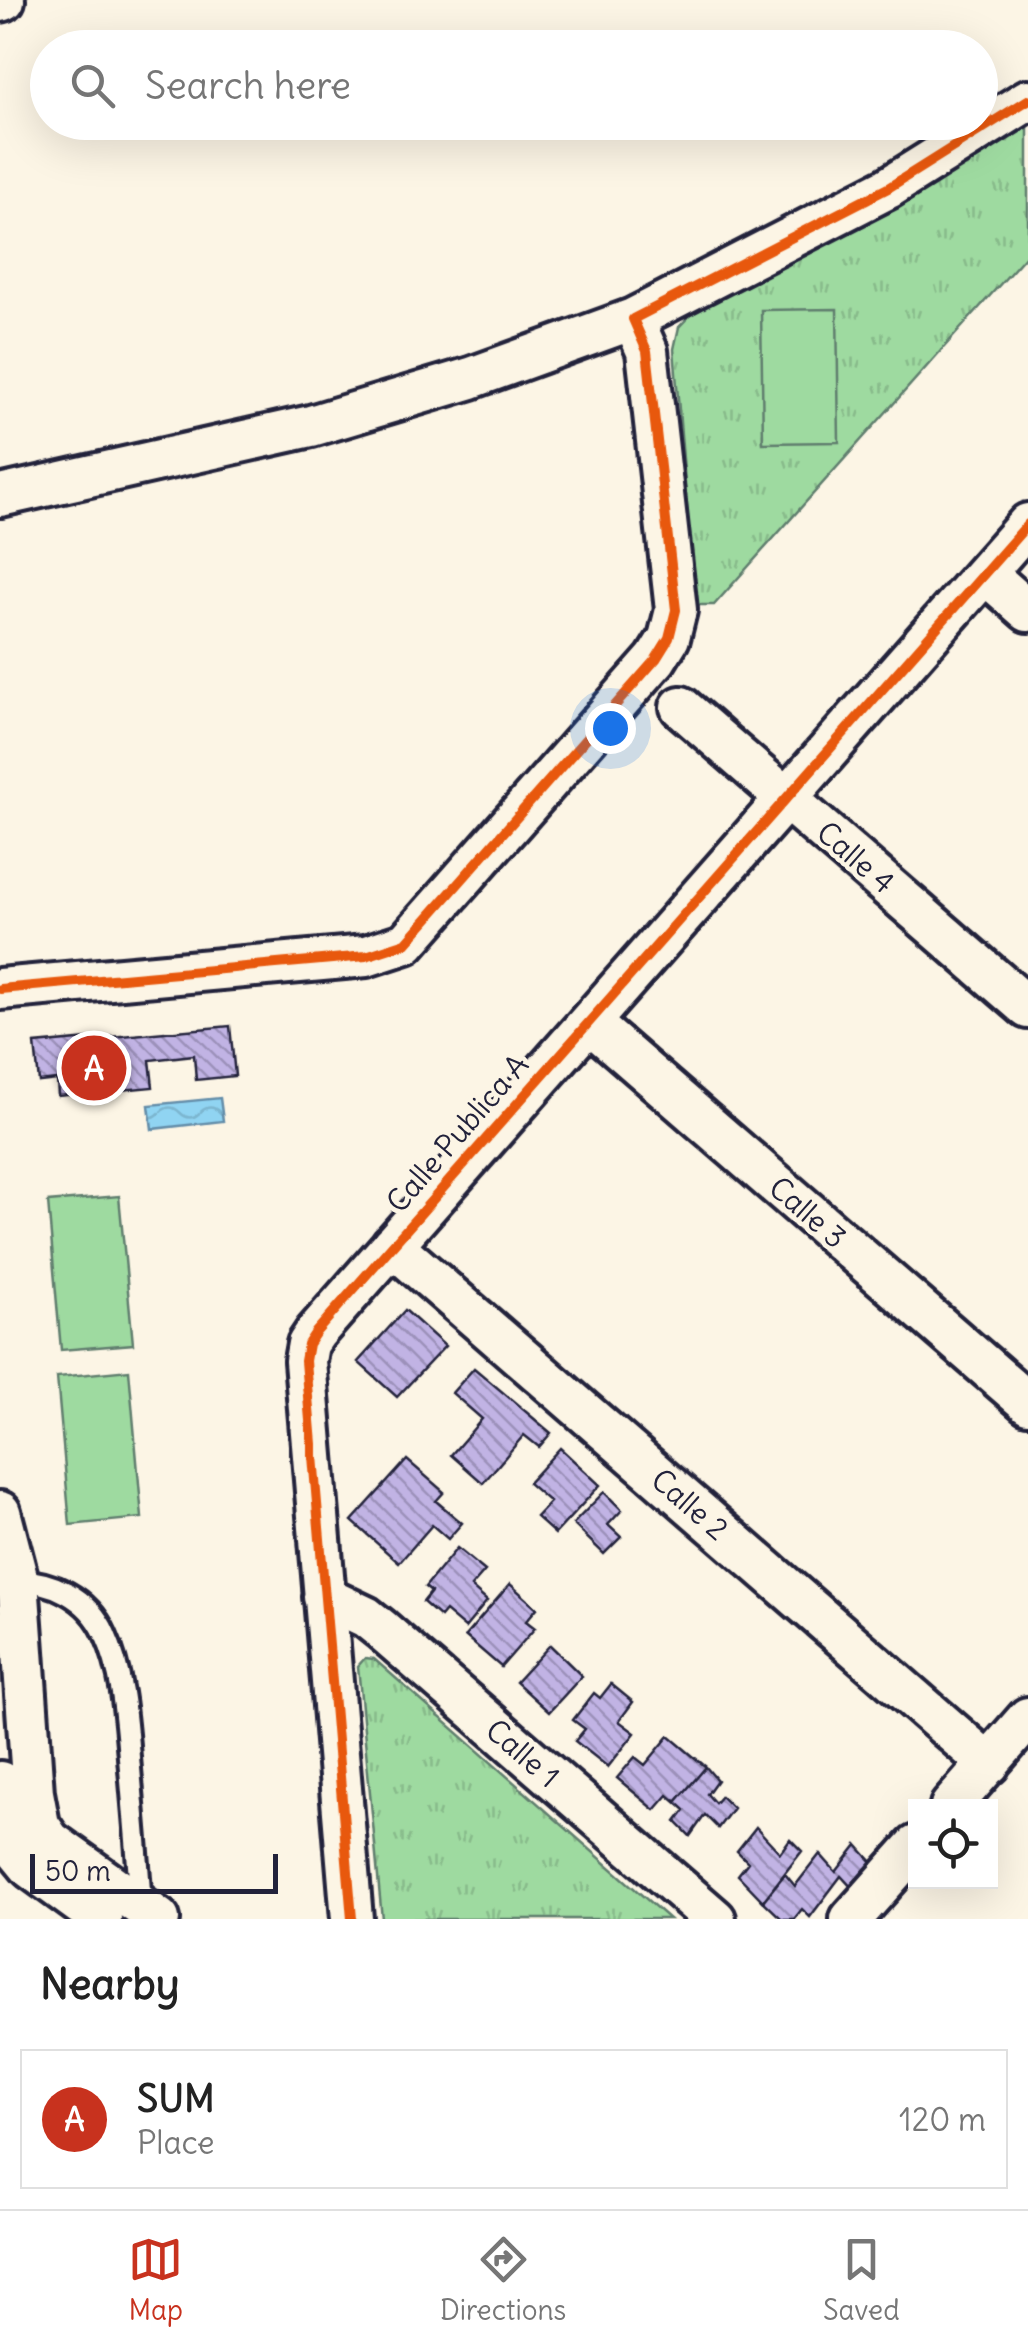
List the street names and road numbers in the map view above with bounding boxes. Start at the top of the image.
street label: Calle 4 [809,813,903,901]
street label: Calle Publica A [378,1046,536,1220]
street label: Calle 3 [761,1168,855,1256]
street label: Calle 2 [644,1460,736,1548]
street label: Calle 1 [478,1711,568,1795]

